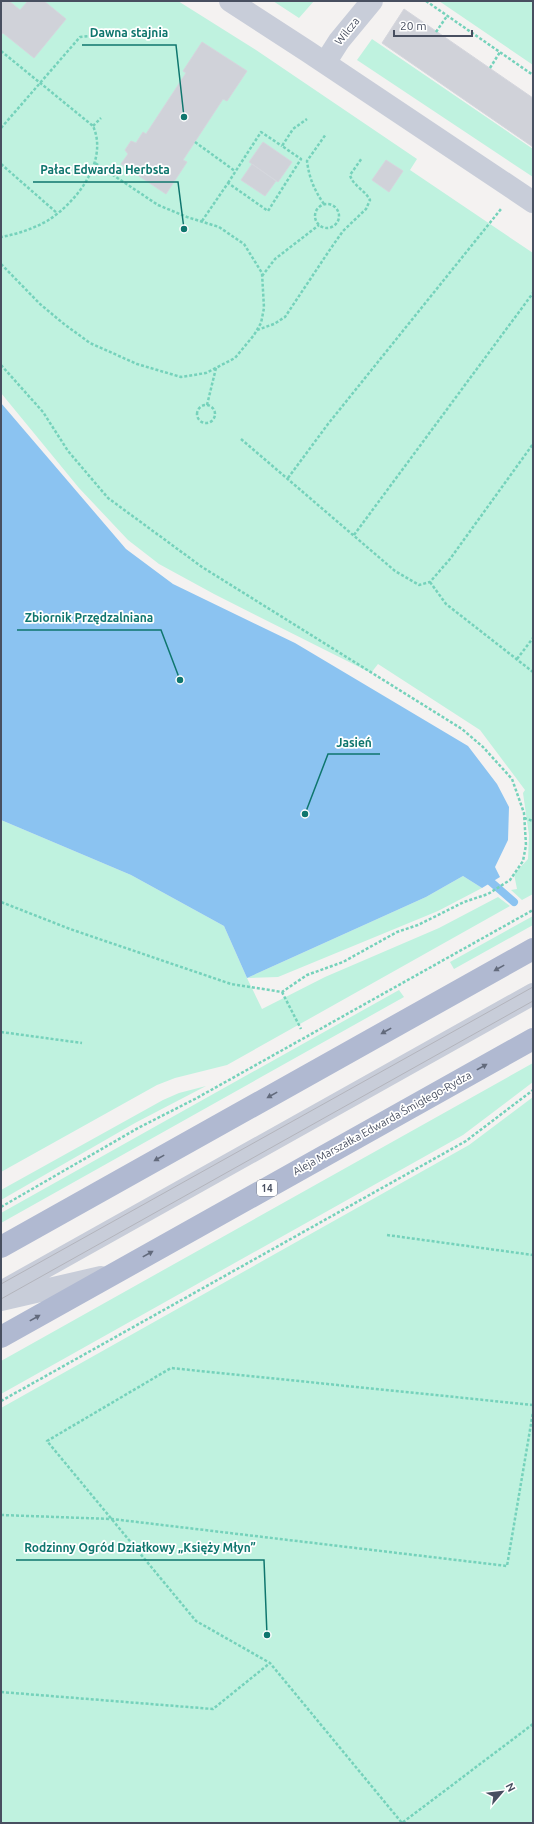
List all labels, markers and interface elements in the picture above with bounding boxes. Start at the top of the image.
scale bar [394,12,472,38]
street label: Wilcza [332,15,362,47]
text: 20 m [400,19,427,32]
callout: Dawna stajnia [82,21,176,45]
text: Dawna stajnia [90,26,168,39]
callout: Pałac Edwarda Herbsta [33,158,178,182]
text: Pałac Edwarda Herbsta [40,163,170,176]
callout: Zbiornik Przędzalniana [17,606,161,630]
text: Zbiornik Przędzalniana [25,611,153,625]
callout: Jasień [328,730,380,754]
text: Jasień [336,736,372,749]
one-way arrow [493,965,505,971]
one-way arrow [380,1028,391,1035]
one-way arrow [476,1064,488,1071]
street label: Aleja Marszałka Edwarda Śmigłego-Rydza [290,1068,473,1177]
one-way arrow [266,1092,278,1098]
one-way arrow [153,1155,165,1162]
road number: 14 [257,1180,277,1196]
one-way arrow [143,1250,154,1257]
one-way arrow [29,1314,41,1321]
callout: Rodzinny Ogród Działkowy „Księży Młyn” [16,1536,264,1560]
text: Rodzinny Ogród Działkowy „Księży Młyn” [24,1541,256,1555]
north arrow [482,1772,522,1812]
text: N [504,1781,518,1794]

